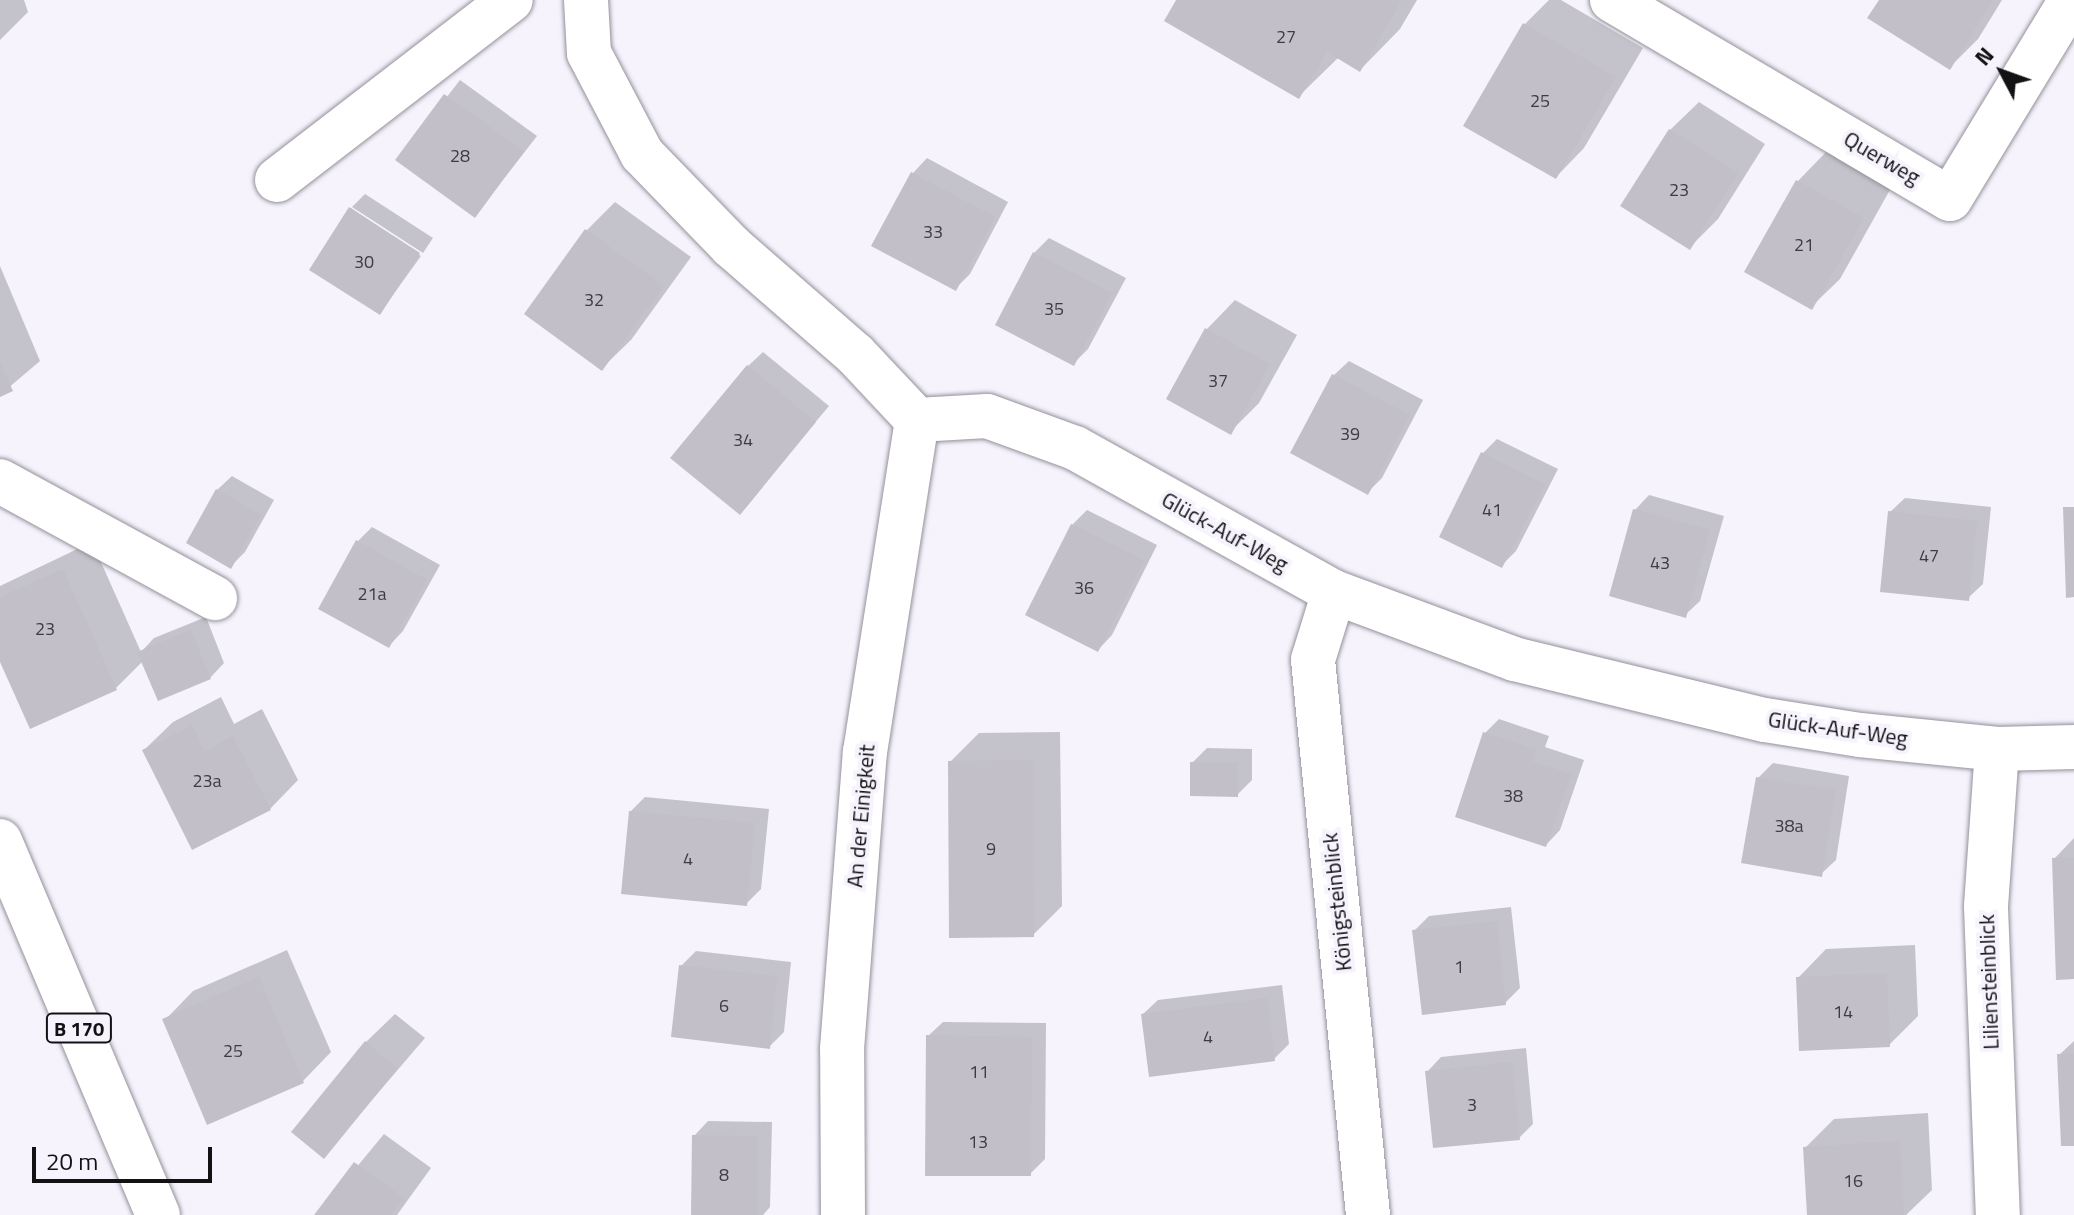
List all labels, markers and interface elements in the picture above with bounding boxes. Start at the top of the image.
house number: 27 [1276,26,1296,48]
north arrow [1962,32,2042,112]
text: N [1966,39,2002,73]
house number: 25 [1530,90,1550,112]
street label: Querweg [1839,126,1925,190]
house number: 28 [450,145,470,167]
house number: 23 [1669,179,1689,201]
house number: 33 [923,221,943,243]
house number: 21 [1794,234,1814,256]
house number: 30 [354,251,374,273]
house number: 32 [584,289,604,311]
house number: 35 [1044,298,1064,320]
house number: 37 [1208,370,1228,392]
house number: 39 [1340,423,1360,445]
house number: 34 [733,429,753,451]
street label: Glück-Auf-Weg [1157,486,1293,578]
house number: 41 [1482,499,1502,521]
house number: 47 [1919,545,1939,567]
house number: 43 [1650,552,1670,574]
house number: 36 [1074,577,1094,599]
house number: 21a [357,583,387,605]
house number: 23 [35,618,55,640]
street label: Glück-Auf-Weg [1766,706,1910,752]
street label: An der Einigkeit [842,743,880,889]
house number: 23a [192,770,222,792]
house number: 38 [1503,785,1523,807]
house number: 38a [1774,815,1804,837]
street label: Königsteinblick [1317,831,1357,973]
house number: 9 [986,838,996,860]
house number: 4 [683,848,693,870]
street label: Liliensteinblick [1973,914,2005,1050]
house number: 1 [1454,956,1464,978]
house number: 6 [719,995,729,1017]
house number: 14 [1833,1001,1853,1023]
road number: B 170 [45,1012,113,1044]
house number: 4 [1203,1026,1213,1048]
house number: 25 [223,1040,243,1062]
house number: 11 [969,1061,989,1083]
house number: 3 [1467,1094,1477,1116]
scale bar [36,1131,216,1181]
house number: 13 [968,1131,988,1153]
text: 20 m [46,1143,98,1179]
house number: 8 [719,1164,729,1186]
house number: 16 [1843,1170,1863,1192]

